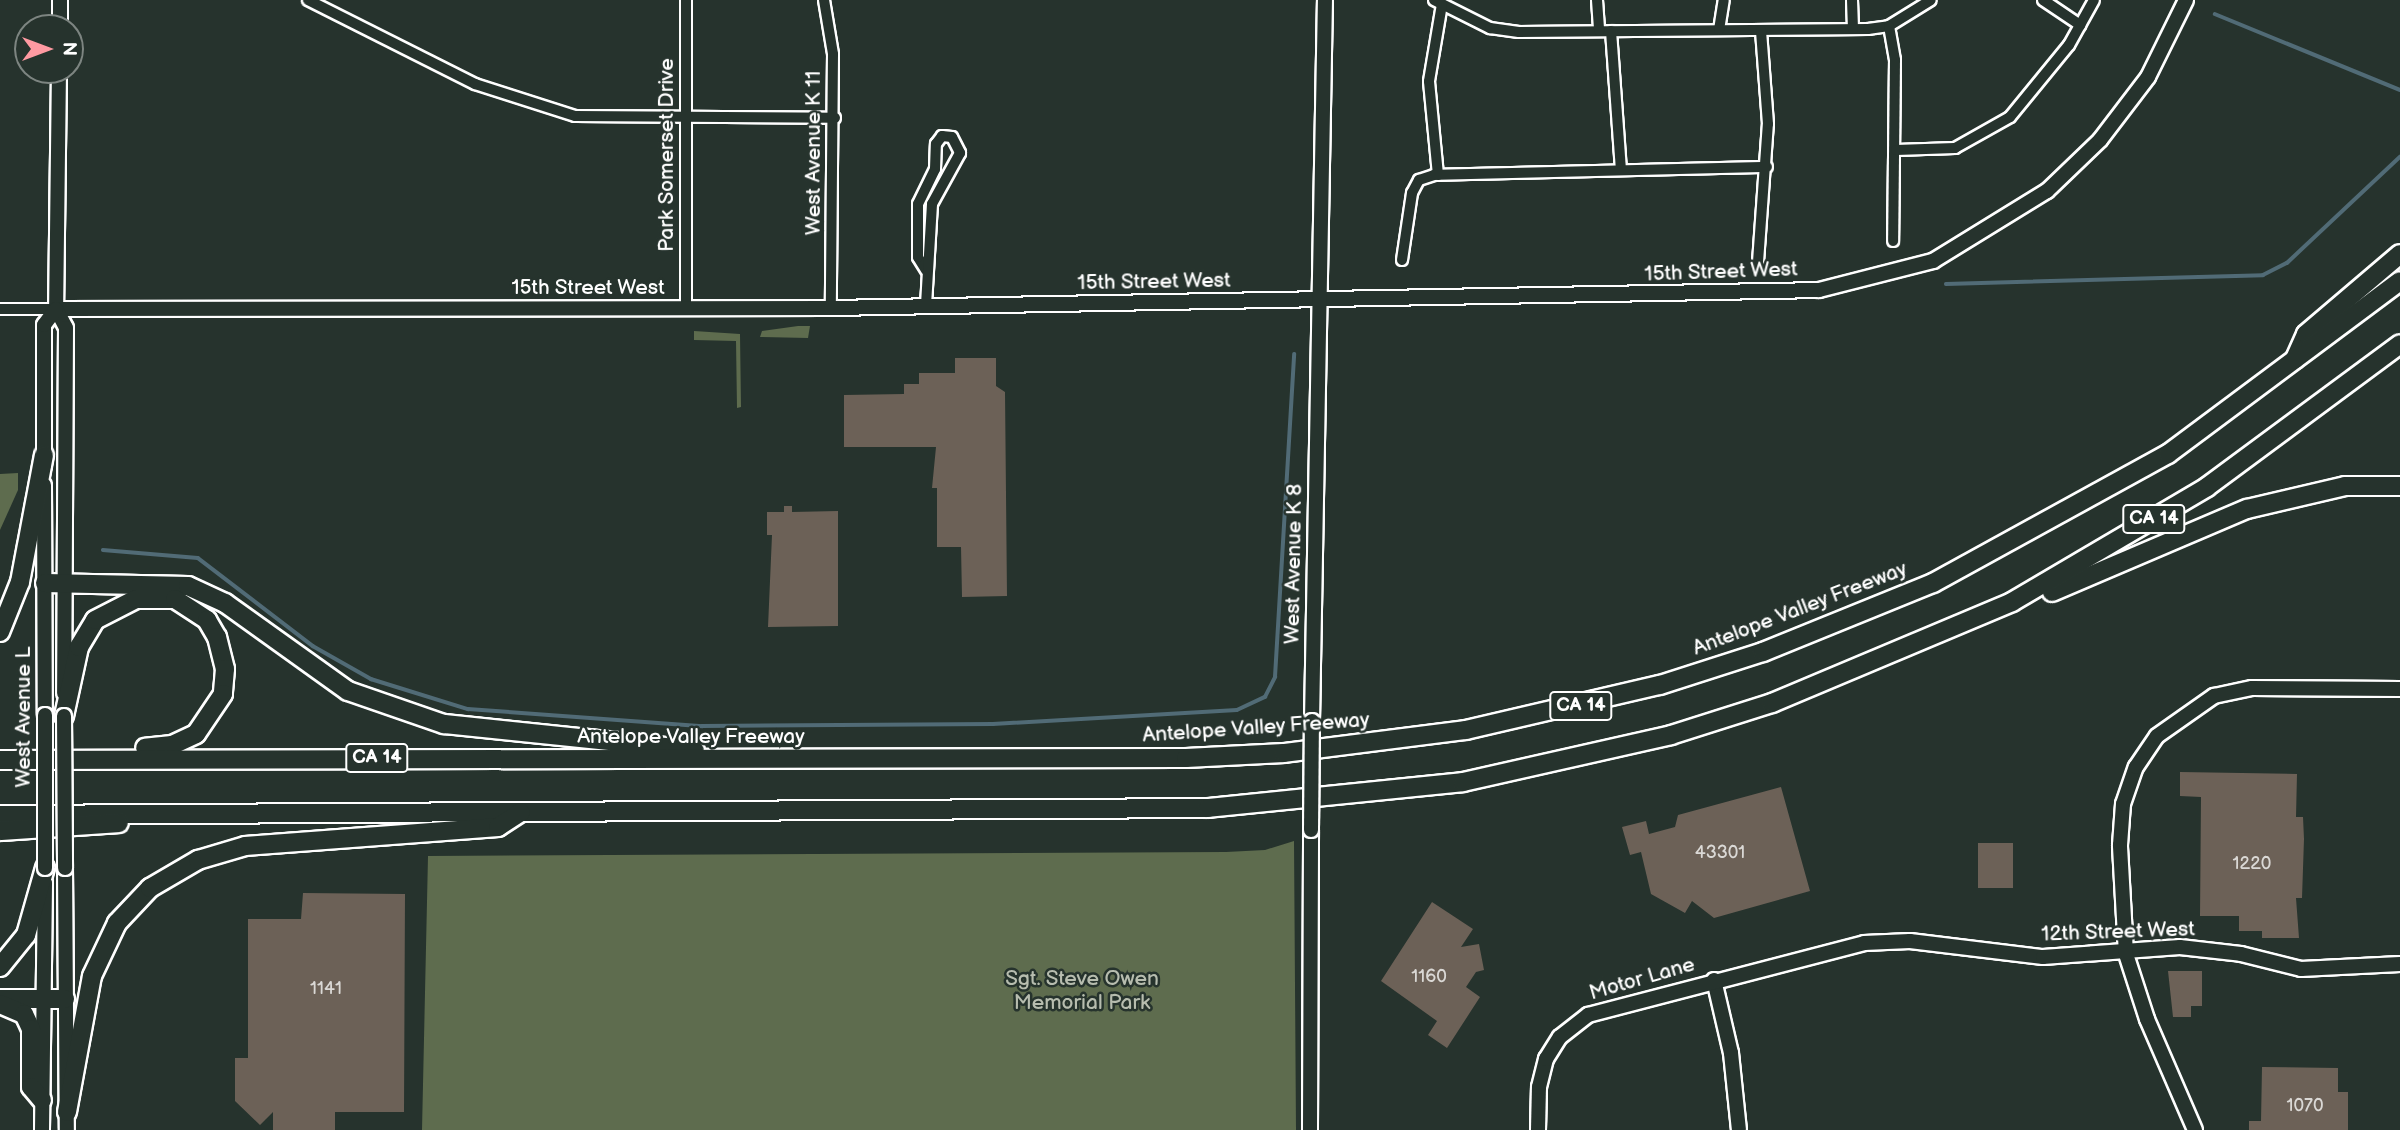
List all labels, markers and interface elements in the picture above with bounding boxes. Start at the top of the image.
north arrow [14,14,84,84]
text: N [57,42,80,56]
street label: Park Somerset Drive [654,58,680,252]
street label: West Avenue K 11 [801,71,827,235]
street label: 15th Street West [1643,257,1799,287]
street label: 15th Street West [1077,268,1231,296]
street label: 15th Street West [511,275,665,301]
street label: West Avenue K 8 [1280,484,1308,644]
road number: CA 14 [2121,504,2187,534]
street label: Antelope Valley Freeway [1688,556,1912,662]
street label: West Avenue L [11,646,37,788]
road number: CA 14 [1548,691,1614,722]
street label: Antelope Valley Freeway [1141,707,1371,749]
street label: Antelope Valley Freeway [576,724,806,750]
road number: CA 14 [344,743,410,774]
house number: 43301 [1695,842,1745,864]
house number: 1220 [2233,853,2271,875]
street label: 12th Street West [2040,917,2196,947]
street label: Motor Lane [1586,952,1698,1006]
park label: Sgt. Steve Owen Memorial Park [1005,966,1159,1016]
house number: 1160 [1411,966,1447,988]
house number: 1141 [310,978,342,1000]
house number: 1070 [2287,1095,2323,1117]

